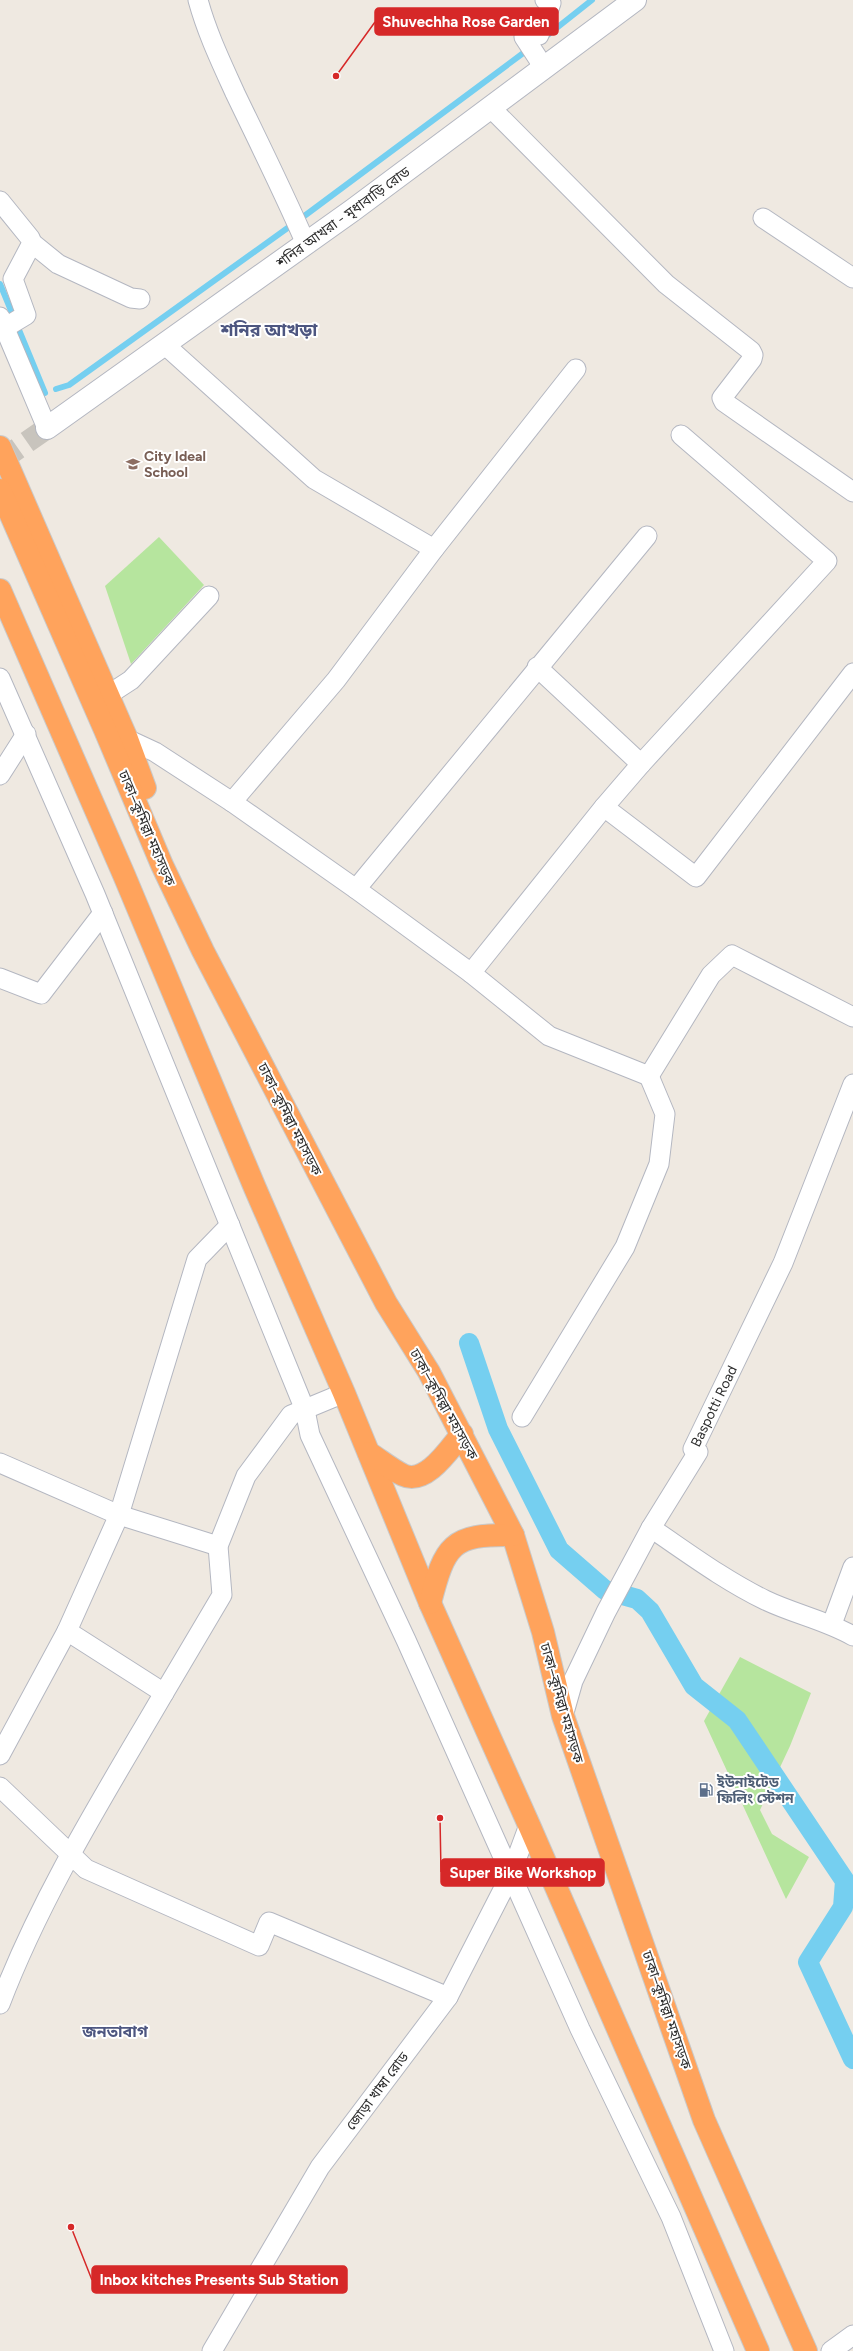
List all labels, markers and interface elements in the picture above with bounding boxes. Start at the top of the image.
callout: Shuvechha Rose Garden [375,8,558,35]
text: Shuvechha Rose Garden [382,13,550,31]
street label: শনির আখরা - মৃধাবাড়ি রোড [272,163,414,272]
district label: শনির আখড়া [220,319,318,341]
place label: City Ideal School [144,448,206,481]
school or university icon: City Ideal School [125,456,141,472]
street label: ঢাকা–কুমিল্লা মহাসড়ক [114,767,179,889]
street label: ঢাকা–কুমিল্লা মহাসড়ক [253,1059,326,1179]
street label: ঢাকা–কুমিল্লা মহাসড়ক [406,1345,481,1463]
street label: Baspotti Road [687,1363,741,1450]
street label: ঢাকা–কুমিল্লা মহাসড়ক [536,1640,587,1766]
place label: ইউনাইটেড ফিলিং স্টেশন [716,1774,794,1807]
fuel station icon: ইউনাইটেড ফিলিং স্টেশন [698,1782,714,1798]
callout: Super Bike Workshop [441,1859,604,1886]
text: Super Bike Workshop [450,1864,596,1882]
street label: ঢাকা–কুমিল্লা মহাসড়ক [638,1948,695,2072]
district label: জনতাবাগ [81,2022,149,2041]
street label: জোড়া খাম্বা রোড [342,2048,413,2134]
callout: Inbox kitches Presents Sub Station [92,2266,347,2293]
text: Inbox kitches Presents Sub Station [99,2271,339,2289]

